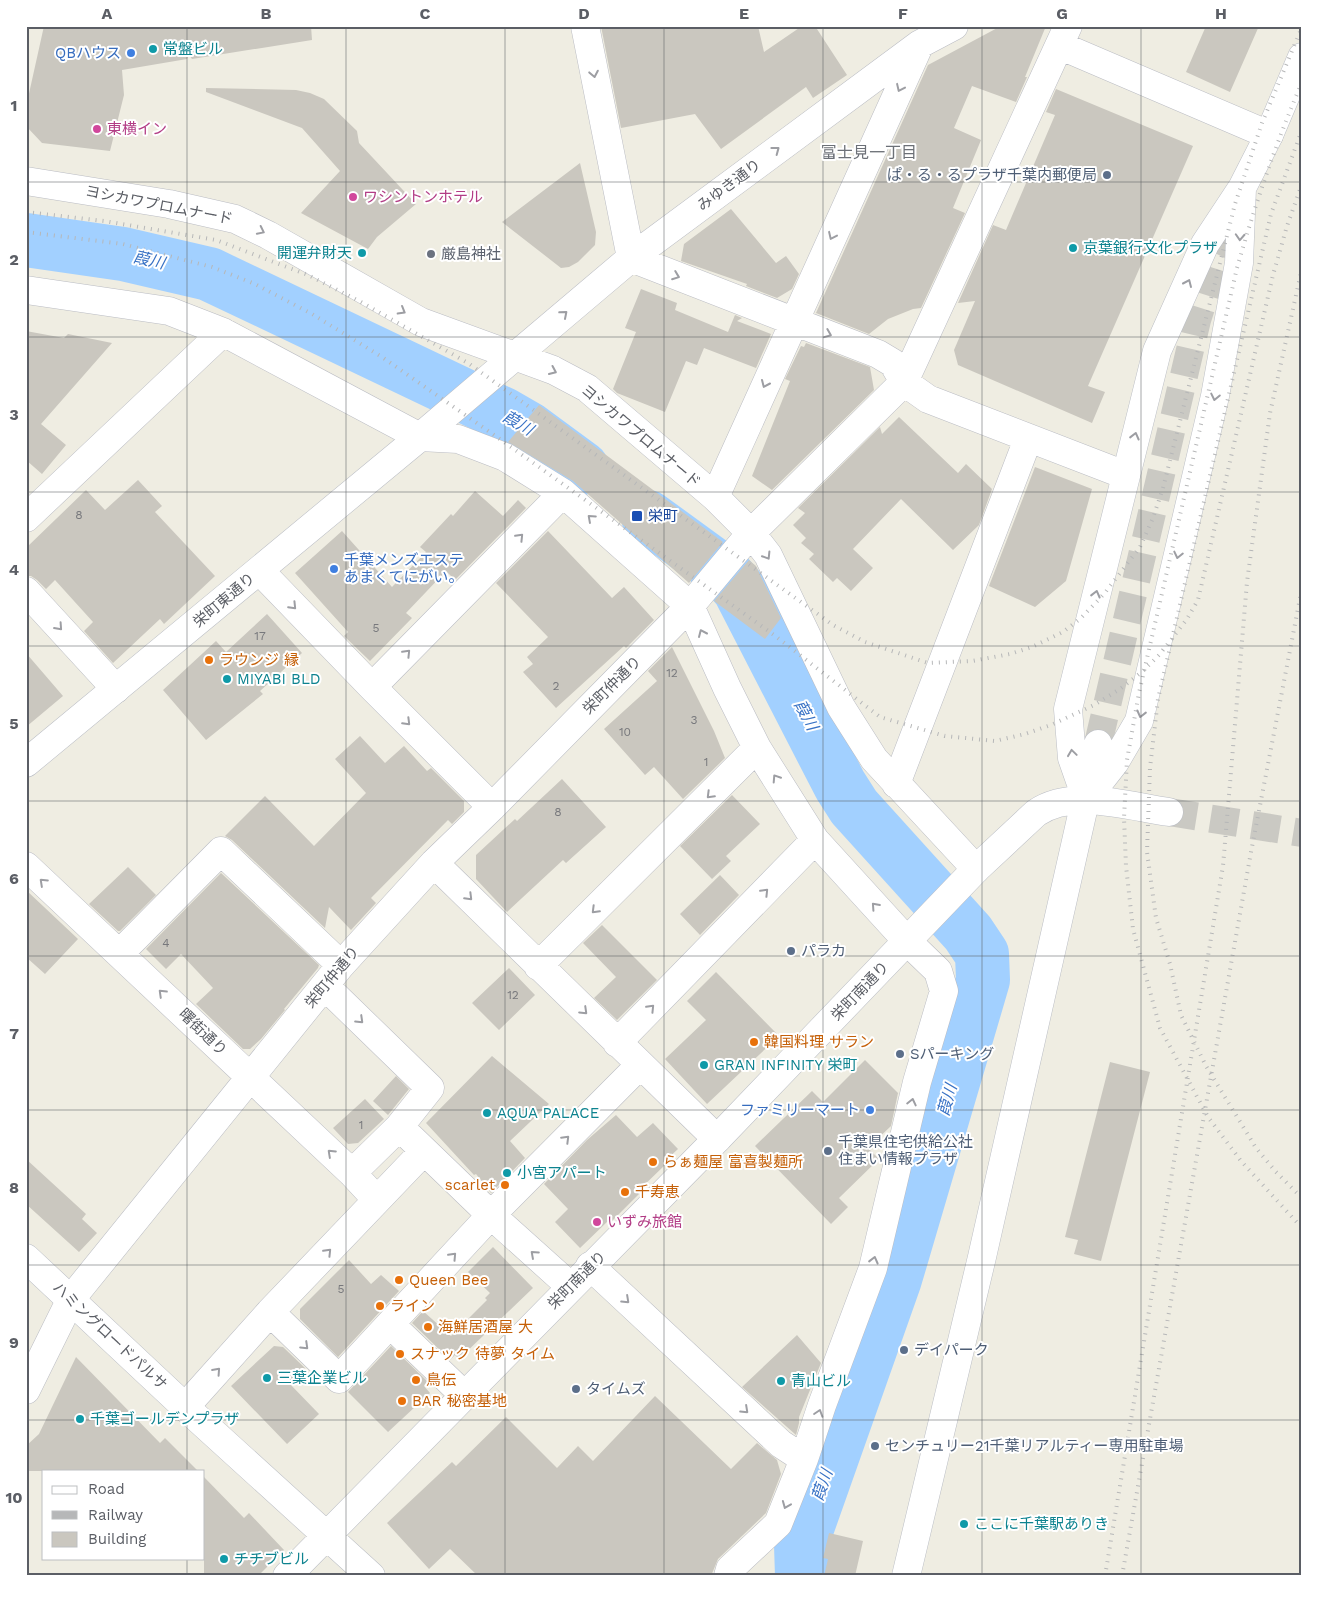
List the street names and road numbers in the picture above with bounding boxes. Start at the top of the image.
street label: みゆき通り [694,155,764,215]
street label: ヨシカワプロムナード [84,182,234,228]
street label: ヨシカワプロムナード [578,381,704,491]
street label: 栄町東通り [189,569,259,631]
street label: 栄町仲通り [579,652,645,718]
street label: 栄町仲通り [301,942,363,1012]
street label: 栄町南通り [827,958,893,1024]
street label: 曙街通り [175,1005,231,1059]
street label: 栄町南通り [544,1247,610,1313]
street label: ハミングロードパルサ [49,1278,171,1394]

